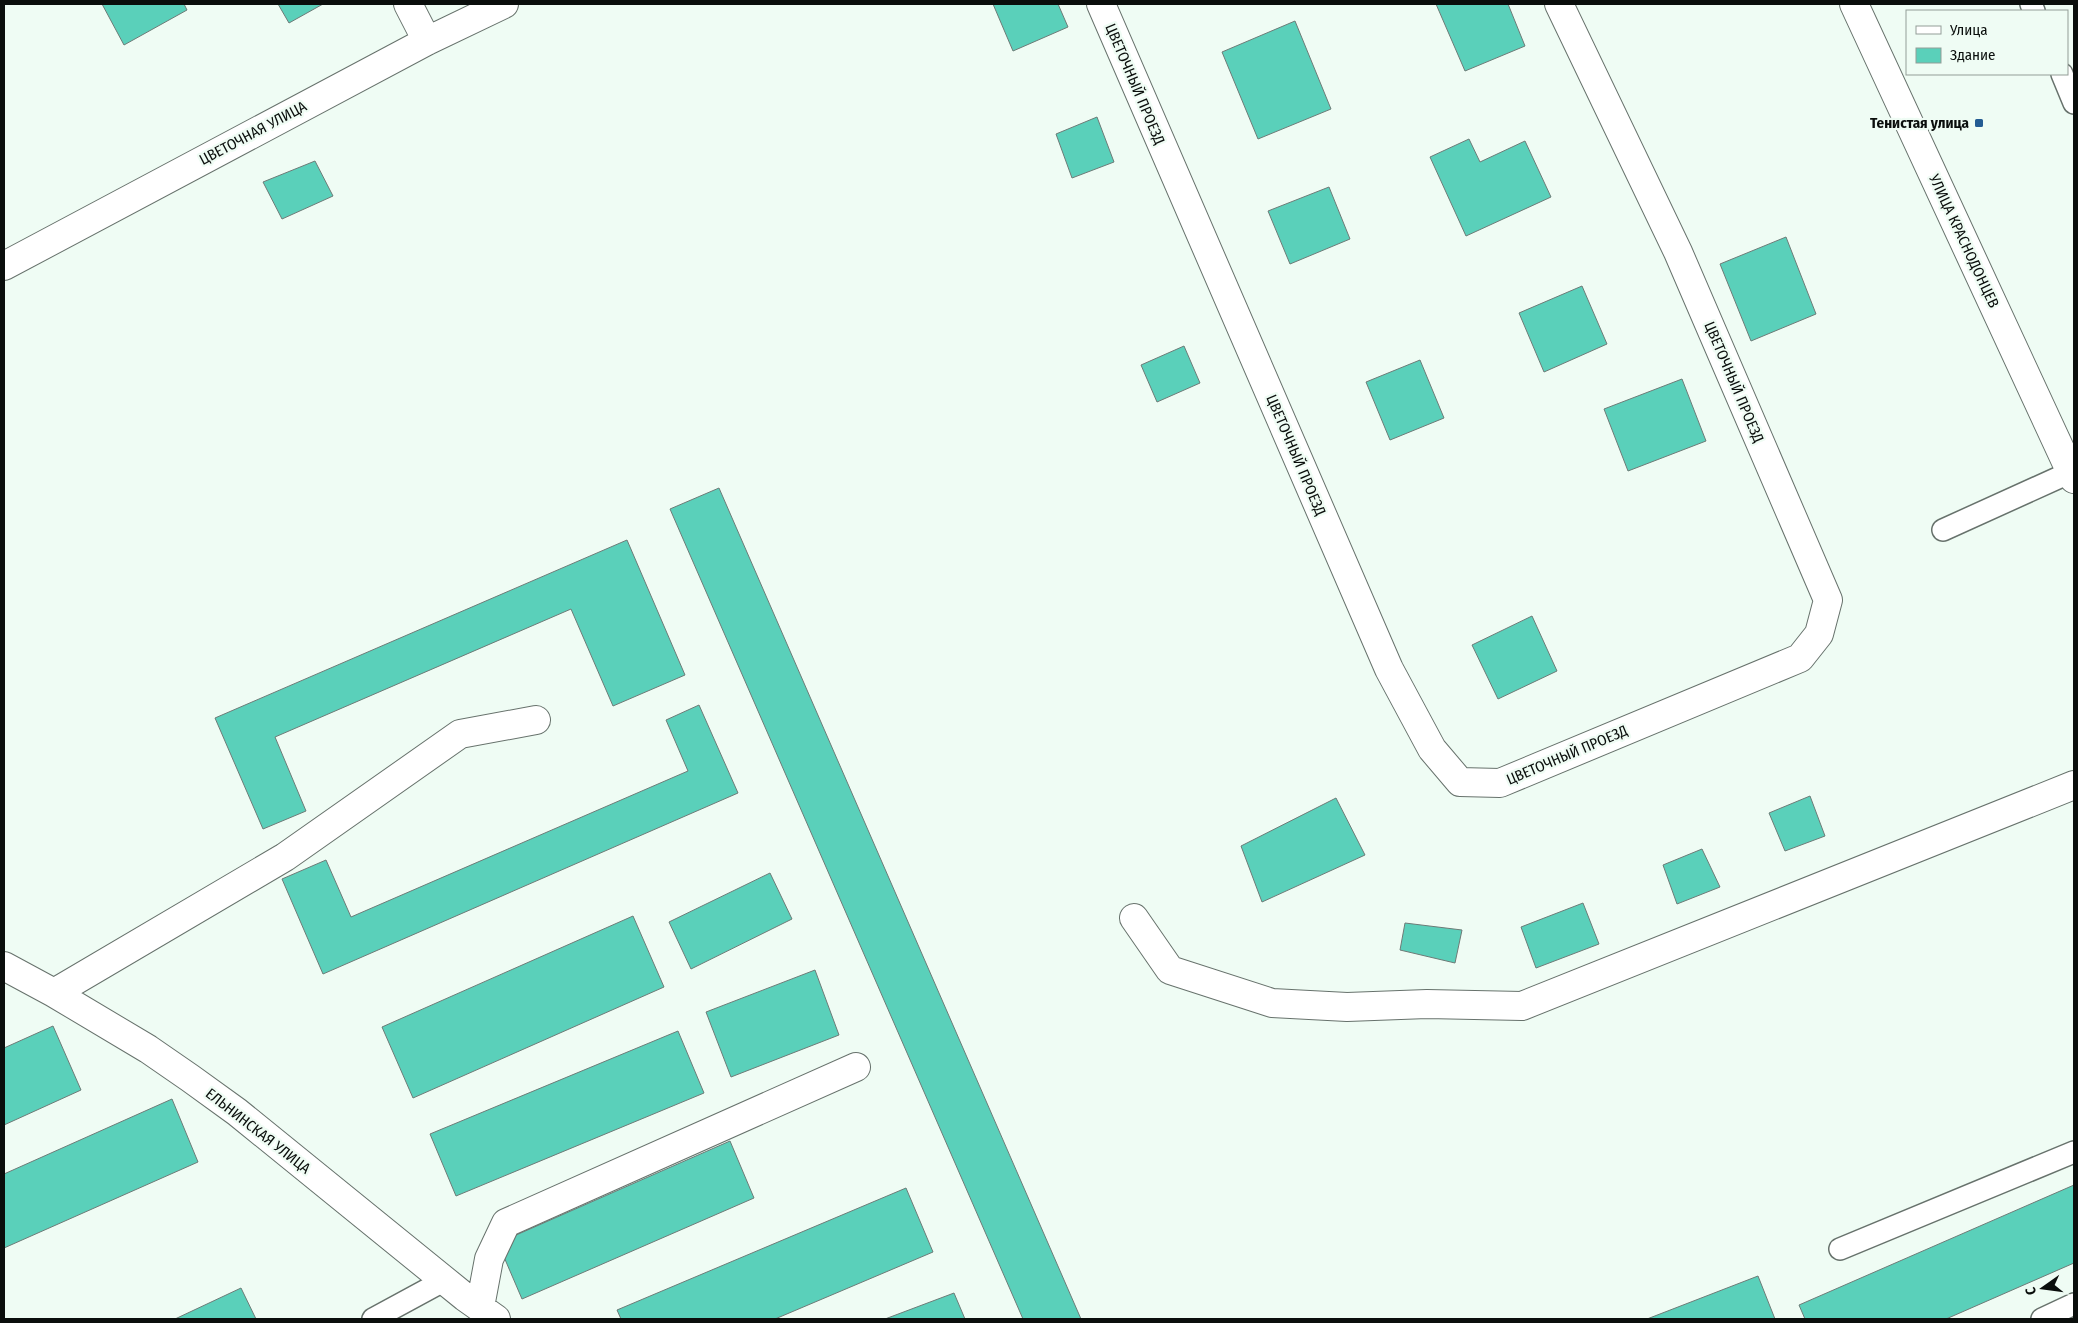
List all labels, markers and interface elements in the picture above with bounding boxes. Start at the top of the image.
legend [1906,10,2068,75]
street label: ЦВЕТОЧНЫЙ ПРОЕЗД [1101,21,1169,147]
text: Улица [1949,21,1988,39]
text: Здание [1950,46,1996,64]
street label: ЦВЕТОЧНАЯ УЛИЦА [196,97,310,169]
place label: Тенистая улица [1870,114,1970,132]
marker: Тенистая улица [1973,117,1985,129]
street label: УЛИЦА КРАСНОДОНЦЕВ [1925,171,2003,311]
street label: ЦВЕТОЧНЫЙ ПРОЕЗД [1700,319,1768,445]
street label: ЦВЕТОЧНЫЙ ПРОЕЗД [1262,392,1330,518]
street label: ЦВЕТОЧНЫЙ ПРОЕЗД [1504,721,1630,789]
street label: ЕЛЬНИНСКАЯ УЛИЦА [202,1084,314,1178]
north arrow [2018,1263,2068,1313]
text: С [2022,1285,2040,1297]

